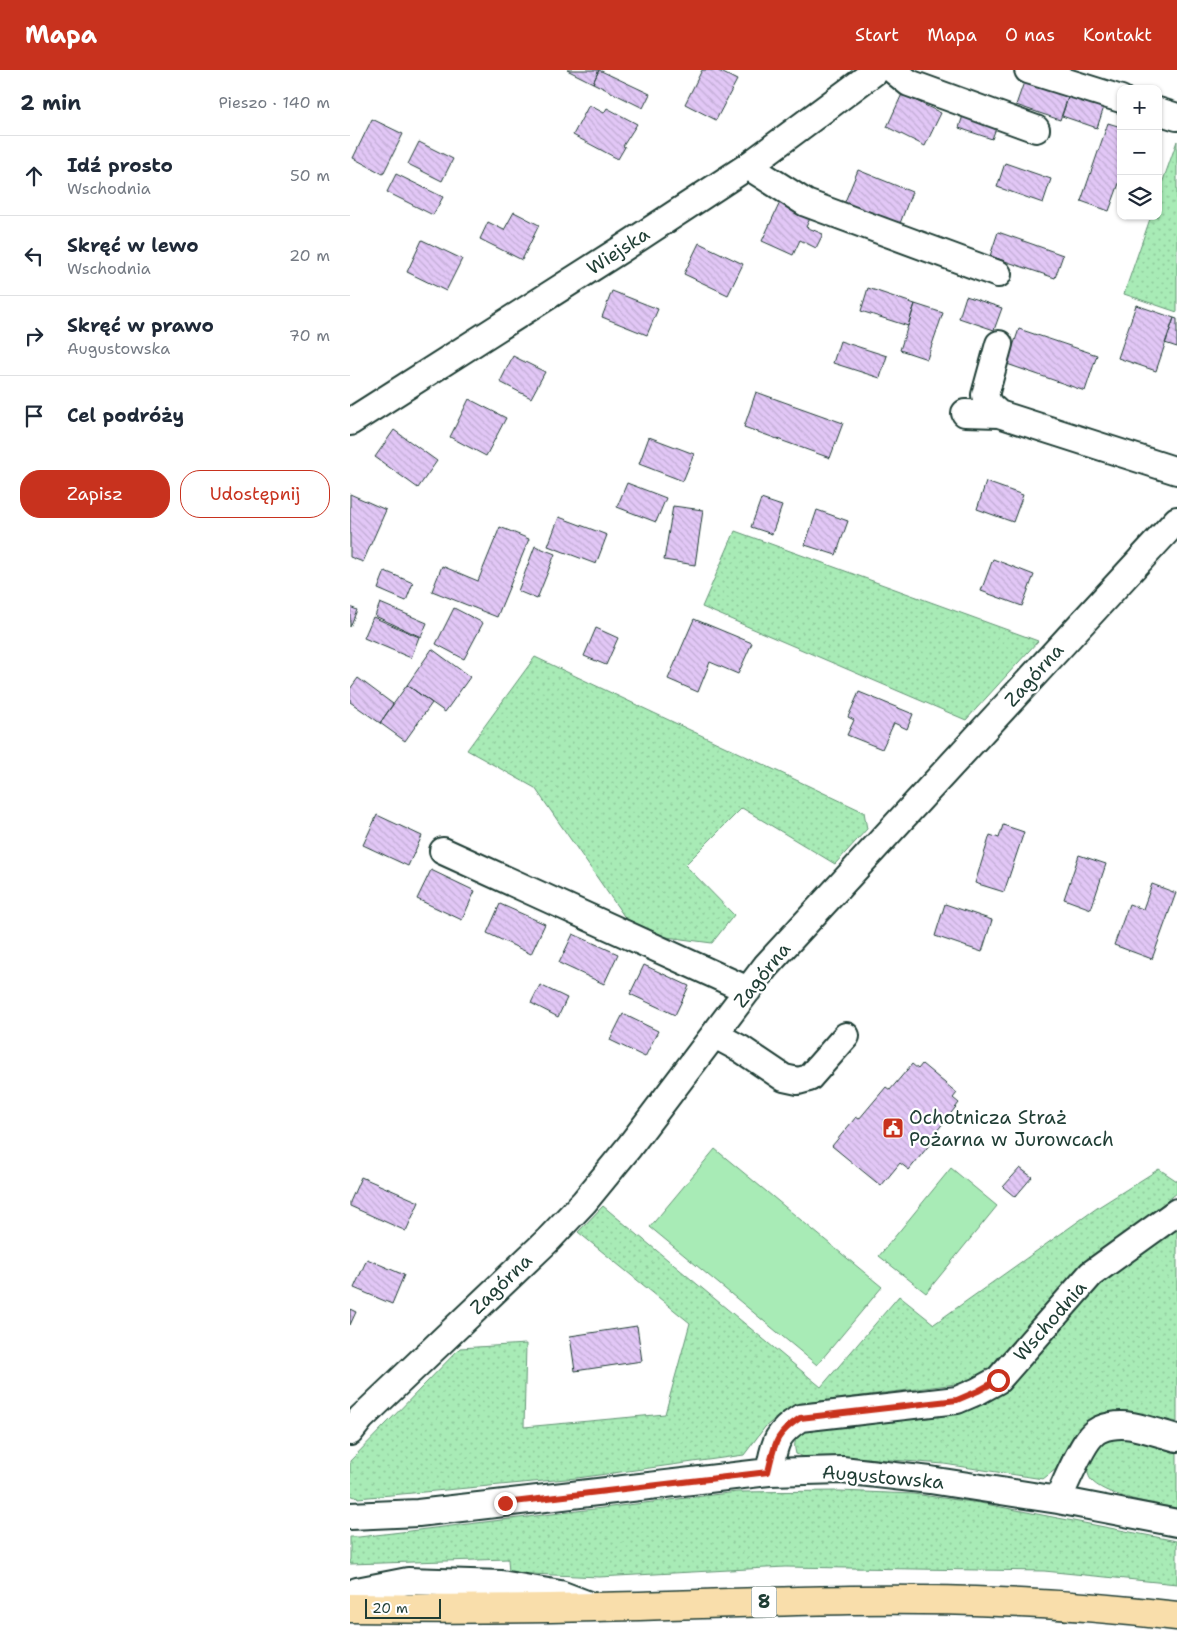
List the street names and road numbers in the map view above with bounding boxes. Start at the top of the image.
street label: Wiejska [582,221,654,281]
street label: Zagórna [999,638,1069,712]
street label: Zagórna [728,937,796,1013]
street label: Zagórna [465,1248,538,1320]
street label: Wschodnia [1008,1275,1092,1367]
street label: Augustowska [821,1459,945,1495]
road number: 8 [752,1586,776,1618]

